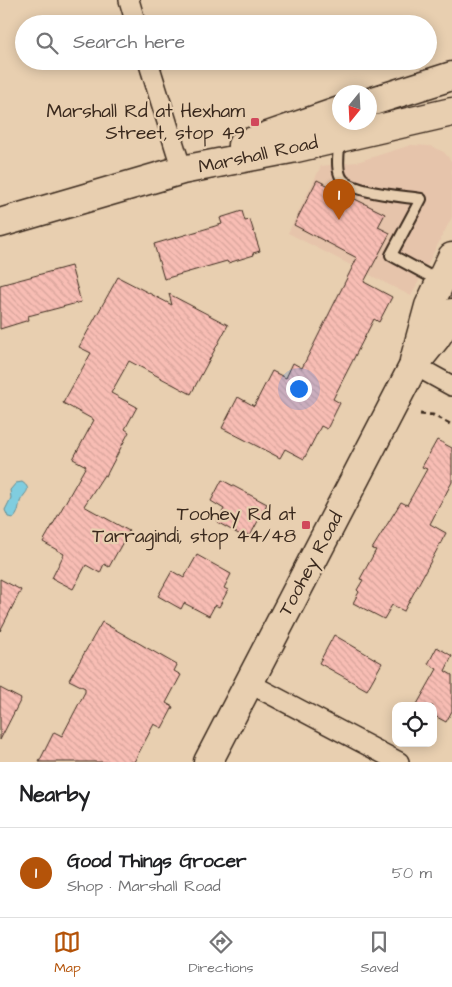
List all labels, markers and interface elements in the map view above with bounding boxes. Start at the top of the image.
search box [15,15,437,70]
icon: search [33,29,61,57]
text: Search here [73,29,185,56]
north arrow [332,85,377,130]
place label: Marshall Rd at Hexham Street, stop 49 [47,98,245,147]
marker: Marshall Rd at Hexham Street, stop 49 [249,116,261,128]
street label: Marshall Road [196,129,321,181]
pin: 1 [323,179,355,220]
your location [286,376,312,402]
place label: Toohey Rd at Tarragindi, stop 44/48 [92,501,296,551]
street label: Toohey Road [272,507,351,621]
marker: Toohey Rd at Tarragindi, stop 44/48 [300,519,312,531]
map controls [392,702,437,747]
button: locate [392,702,437,747]
text: Nearby [20,780,90,809]
text: Good Things Grocer [67,848,247,875]
text: 1 [35,862,37,884]
text: 50 m [392,862,432,884]
text: Shop · Marshall Road [67,875,221,897]
tab: Map [53,928,81,978]
tab: Directions [188,928,253,978]
tab: Saved [360,928,399,978]

